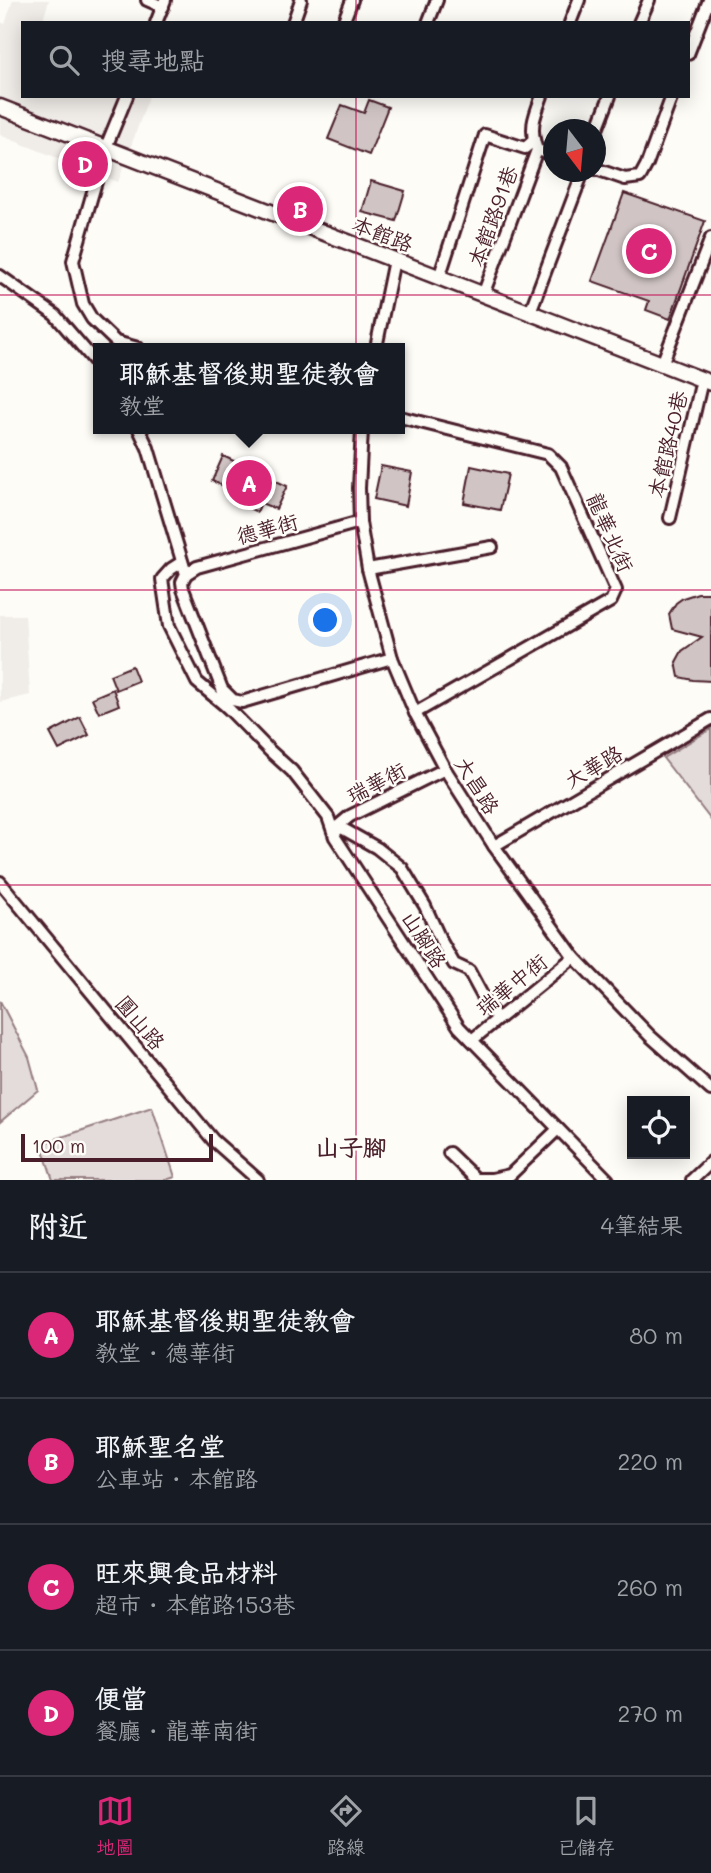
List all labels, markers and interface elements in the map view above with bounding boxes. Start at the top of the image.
search box [21,21,690,98]
icon: search [45,41,83,79]
text: 搜尋地點 [101,43,205,77]
north arrow [543,119,606,182]
pin: D [62,138,108,190]
street label: 本館路91巷 [461,162,523,270]
pin: B [277,183,323,235]
street label: 本館路 [349,209,417,257]
pin: C [626,225,672,277]
popup [93,343,405,434]
text: 耶穌基督後期聖徒教會 [119,356,379,390]
street label: 本館路40巷 [642,388,692,500]
text: 教堂 [119,390,165,420]
pin: A [226,457,272,509]
street label: 龍華北街 [582,488,640,576]
street label: 德華街 [233,507,301,549]
your location [308,603,342,637]
street label: 大華路 [559,739,627,793]
street label: 大昌路 [450,751,506,819]
street label: 瑞華街 [342,756,410,808]
street label: 山腳路 [397,905,453,973]
street label: 瑞華中街 [470,947,552,1021]
street label: 圓山路 [110,989,172,1055]
map controls [627,1096,690,1159]
button: locate [627,1096,690,1159]
scale bar [21,1131,214,1163]
district label: 山子腳 [315,1131,387,1162]
text: 100 m [32,1133,85,1158]
text: 附近 [28,1205,88,1245]
text: 4筆結果 [600,1210,683,1240]
text: 耶穌基督後期聖徒教會 [95,1303,355,1337]
text: A [43,1320,59,1350]
text: 80 m [629,1320,683,1350]
text: 教堂 · 德華街 [95,1337,235,1367]
text: 耶穌聖名堂 [95,1429,225,1463]
text: B [43,1446,59,1476]
text: 220 m [617,1446,683,1476]
text: 公車站 · 本館路 [95,1463,258,1493]
text: 旺來興食品材料 [95,1555,277,1589]
text: C [42,1572,60,1602]
text: 260 m [616,1572,683,1602]
text: 超市 · 本館路153巷 [95,1589,295,1619]
text: 便當 [95,1681,147,1715]
text: D [43,1698,59,1728]
text: 270 m [618,1698,683,1728]
text: 餐廳 · 龍華南街 [95,1715,258,1745]
tab: 地圖 [96,1792,134,1859]
tab: 路線 [327,1792,365,1859]
tab: 已儲存 [558,1792,615,1859]

